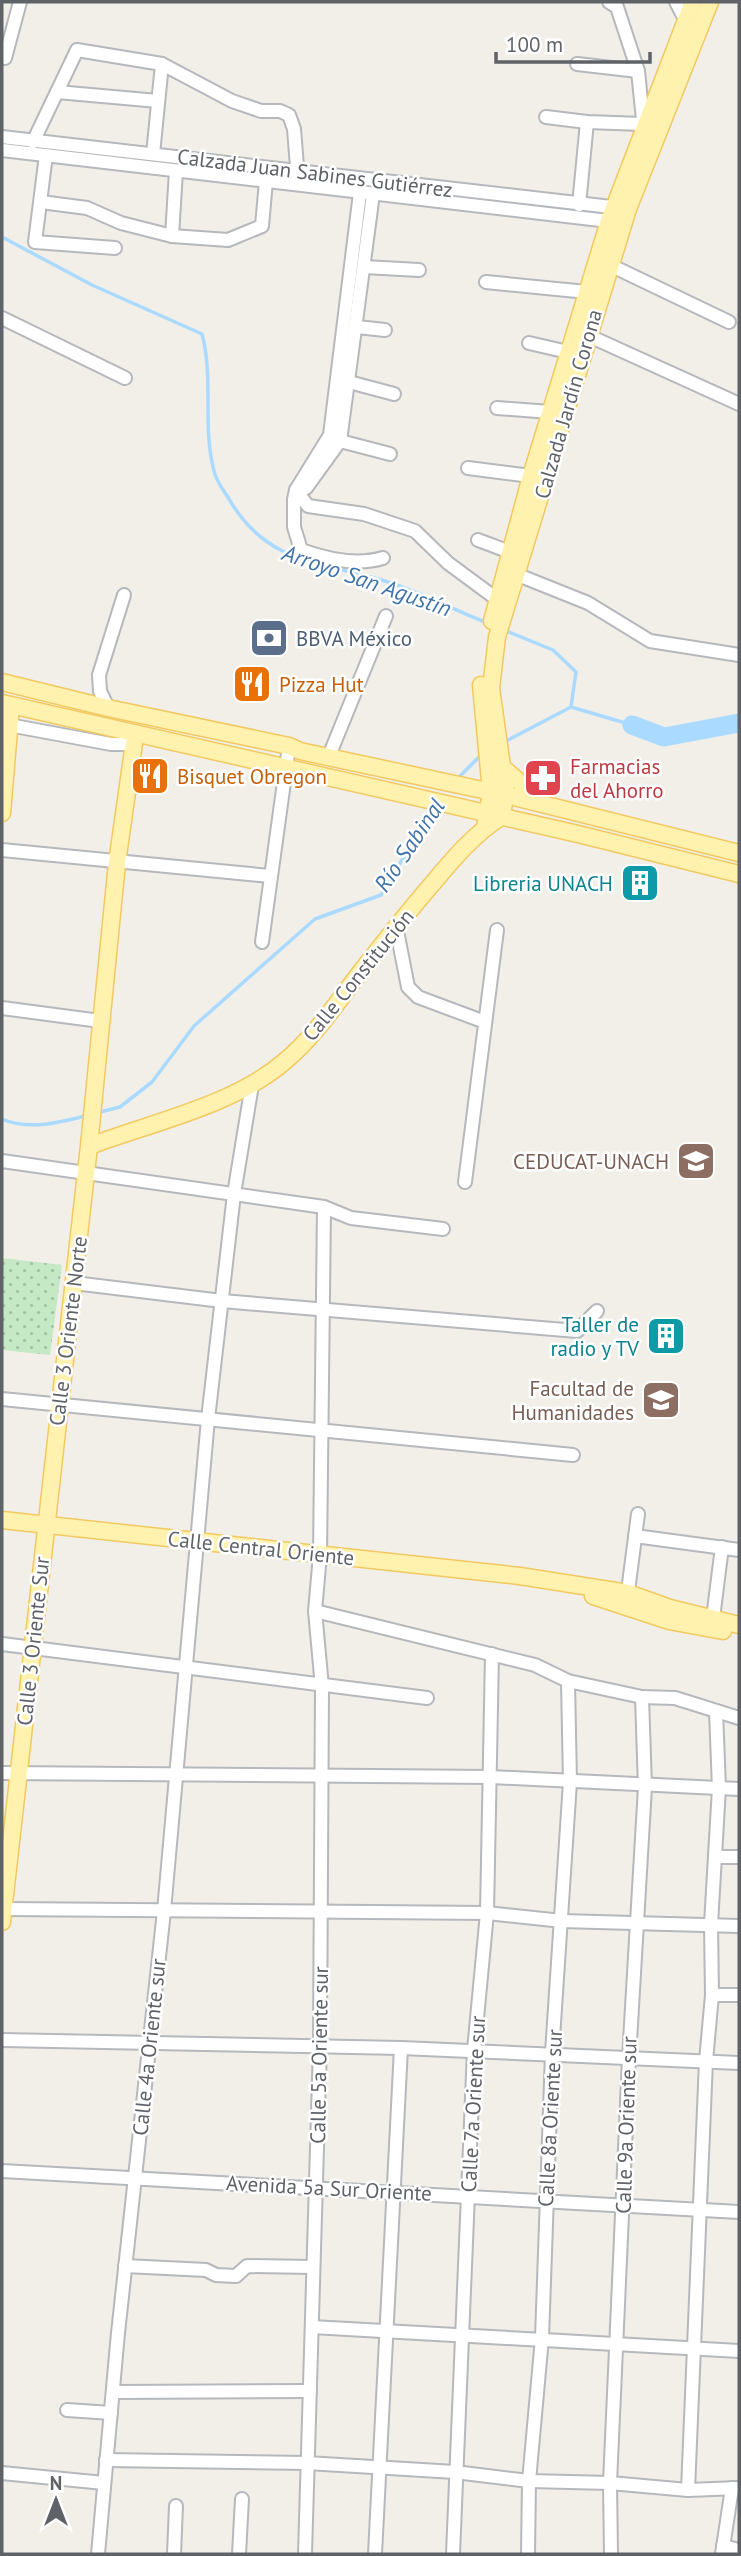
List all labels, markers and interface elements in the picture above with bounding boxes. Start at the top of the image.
scale bar [496,21,650,65]
text: 100 m [506,31,563,58]
street label: Calzada Juan Sabines Gutiérrez [176,143,454,203]
street label: Calzada Jardín Corona [528,306,608,502]
water label: Arroyo San Agustín [278,537,455,622]
bank icon: BBVA México [248,617,290,659]
place label: BBVA México [296,625,412,652]
restaurant icon: Pizza Hut [231,663,273,705]
place label: Pizza Hut [279,671,364,698]
place label: Farmacias del Ahorro [570,753,664,804]
restaurant icon: Bisquet Obregon [129,755,171,797]
pharmacy icon: Farmacias del Ahorro [522,757,564,799]
place label: Bisquet Obregon [177,763,327,790]
water label: Río Sabinal [367,793,451,897]
building icon: Libreria UNACH [619,862,661,904]
place label: Libreria UNACH [473,870,613,897]
street label: Calle Constitución [296,903,420,1047]
school or university icon: CEDUCAT-UNACH [675,1140,717,1182]
place label: CEDUCAT-UNACH [513,1148,669,1175]
street label: Calle 3 Oriente Norte [43,1235,93,1427]
place label: Taller de radio y TV [550,1311,639,1362]
building icon: Taller de radio y TV [645,1315,687,1357]
place label: Facultad de Humanidades [511,1375,634,1426]
school or university icon: Facultad de Humanidades [640,1379,682,1421]
street label: Calle Central Oriente [166,1525,356,1571]
street label: Calle 3 Oriente Sur [11,1555,55,1727]
street label: Calle 4a Oriente sur [126,1957,172,2137]
street label: Calle 5a Oriente sur [304,1966,334,2144]
street label: Calle 7a Oriente sur [455,2015,491,2193]
street label: Calle 8a Oriente sur [532,2029,568,2207]
street label: Calle 9a Oriente sur [609,2036,643,2214]
street label: Avenida 5a Sur Oriente [225,2169,433,2207]
north arrow [21,2465,91,2535]
text: N [50,2471,62,2495]

